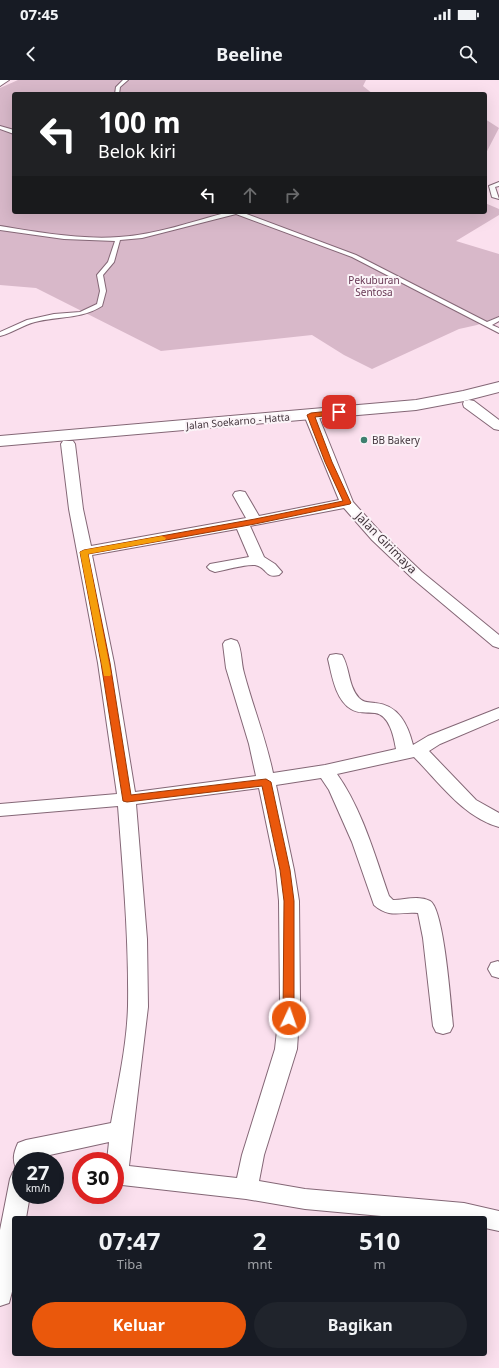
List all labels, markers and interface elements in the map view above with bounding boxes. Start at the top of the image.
text: 07:45 [20,4,59,24]
text: Beeline [216,42,283,66]
icon: back [20,43,42,65]
icon: search [457,43,479,65]
text: 100 m [98,103,181,141]
icon: left [32,108,84,160]
text: Belok kiri [98,139,176,163]
icon: left [197,184,219,206]
icon: ahead [239,184,261,206]
icon: right [281,184,303,206]
park label: Pekuburan Sentosa [348,273,400,299]
pin [322,395,356,429]
icon: arrive [328,401,350,423]
street label: Jalan Soekarno - Hatta [185,409,290,433]
place label: BB Bakery [372,433,421,447]
marker: BB Bakery [359,435,369,445]
street label: Jalan Girimaya [351,507,421,577]
position arrow [268,997,310,1039]
speed limit sign: 30 [72,1152,124,1204]
text: 27 [27,1159,49,1186]
text: km/h [26,1181,50,1195]
text: 07:47 [99,1224,160,1257]
text: 2 [253,1224,267,1257]
text: 510 [359,1224,400,1257]
text: Tiba [117,1255,143,1273]
text: mnt [247,1255,272,1273]
text: m [374,1255,386,1273]
button: Keluar [32,1302,246,1348]
button: Bagikan [254,1302,467,1348]

